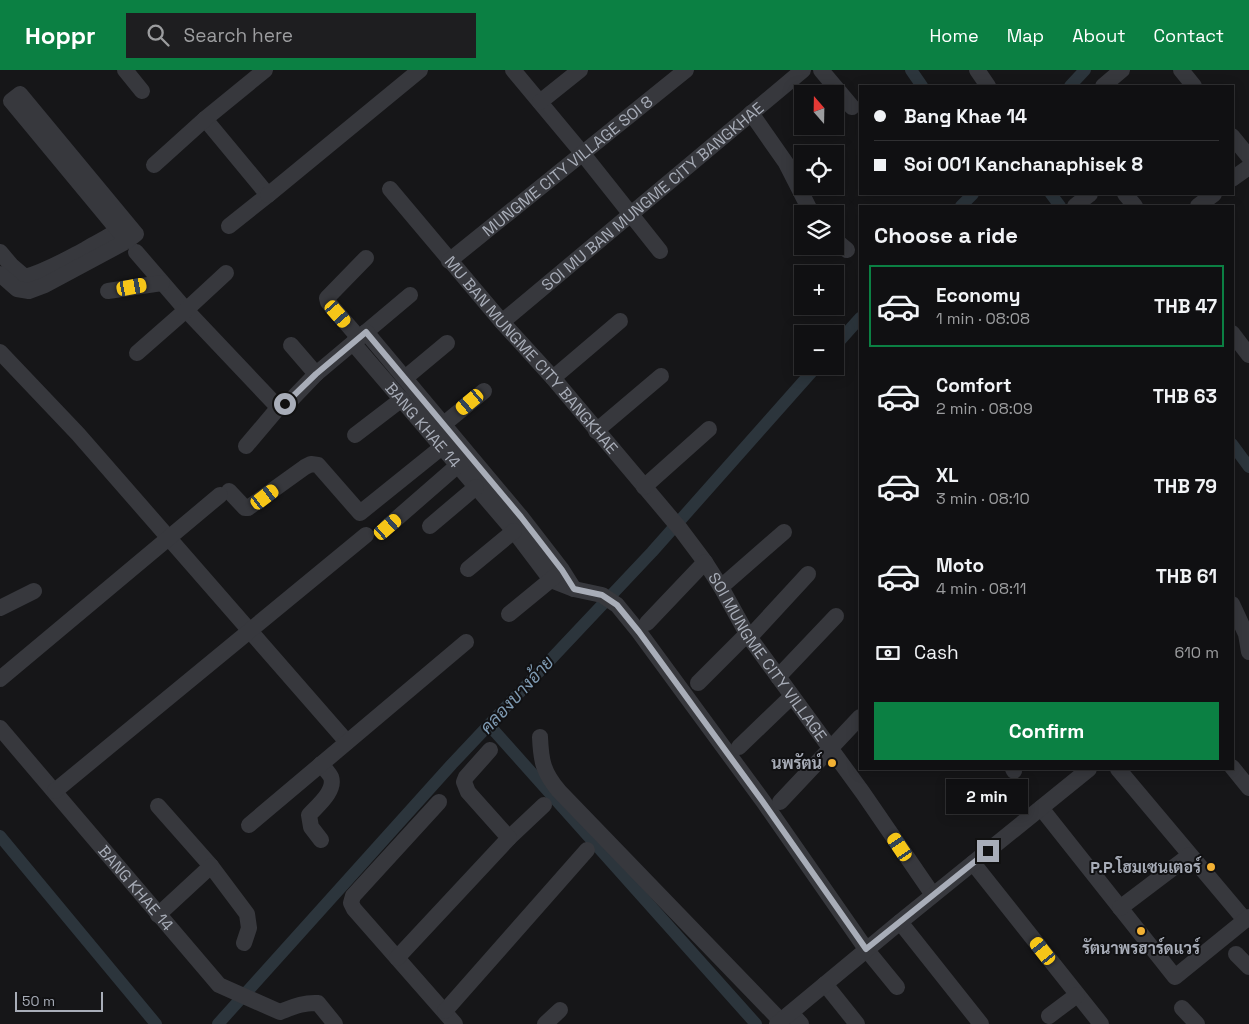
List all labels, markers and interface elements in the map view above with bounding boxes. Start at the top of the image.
search box [126,13,476,58]
text: Hoppr [25,20,96,51]
icon: search [144,21,172,49]
text: Search here [184,23,293,48]
text: Home [930,24,979,47]
text: Map [1007,24,1044,47]
text: About [1072,24,1126,47]
text: Contact [1154,24,1224,47]
north arrow [794,85,844,135]
map controls [794,85,844,375]
street label: MUNGME CITY VILLAGE SOI 8 [478,91,657,241]
street label: SOI MU BAN MUNGME CITY BANGKHAE [537,97,768,296]
text: Bang Khae 14 [904,104,1027,129]
button: locate [794,145,844,195]
text: Soi 001 Kanchanaphisek 8 [904,152,1143,177]
button: layers [794,205,844,255]
text: Choose a ride [874,221,1018,249]
street label: MU BAN MUNGME CITY BANGKHAE [440,252,622,458]
button: + [794,265,844,315]
car [115,277,148,297]
text: Economy [936,283,1020,308]
icon: car [876,284,921,329]
text: THB 47 [1154,294,1217,319]
car [322,298,353,330]
text: 1 min · 08:08 [936,308,1030,329]
button: − [794,325,844,375]
text: Comfort [936,373,1012,398]
icon: car [876,374,921,419]
street label: BANG KHAE 14 [380,378,465,472]
text: THB 63 [1153,384,1217,409]
car [453,387,486,417]
route start [274,393,296,415]
text: 2 min · 08:09 [936,398,1033,419]
text: XL [936,463,959,488]
icon: car [876,464,921,509]
text: THB 79 [1154,474,1217,499]
car [248,482,281,512]
text: 3 min · 08:10 [936,488,1030,509]
car [371,511,404,543]
text: Moto [936,553,984,578]
icon: car [876,554,921,599]
text: THB 61 [1156,564,1217,589]
street label: SOI MUNGME CITY VILLAGE [703,568,832,745]
text: 4 min · 08:11 [936,578,1026,599]
icon: cash [874,639,902,667]
text: Cash [914,640,959,665]
text: 610 m [1174,642,1219,663]
water label: คลองบางอ้าย [475,651,559,738]
button: Confirm [874,702,1219,760]
place label: นพรัตน์ [771,752,823,774]
marker: นพรัตน์ [826,757,838,769]
callout: 2 min [947,778,1029,814]
text: 2 min [966,786,1008,807]
car [885,830,914,864]
route end [977,840,999,862]
street label: BANG KHAE 14 [93,841,178,935]
place label: P.P.โฮมเซนเตอร์ [1090,856,1202,878]
marker: P.P.โฮมเซนเตอร์ [1205,861,1217,873]
marker: รัตนาพรฮาร์ดแวร์ [1135,925,1147,937]
car [1027,935,1058,967]
place label: รัตนาพรฮาร์ดแวร์ [1082,937,1201,959]
scale bar [15,989,102,1012]
text: 50 m [22,992,55,1010]

